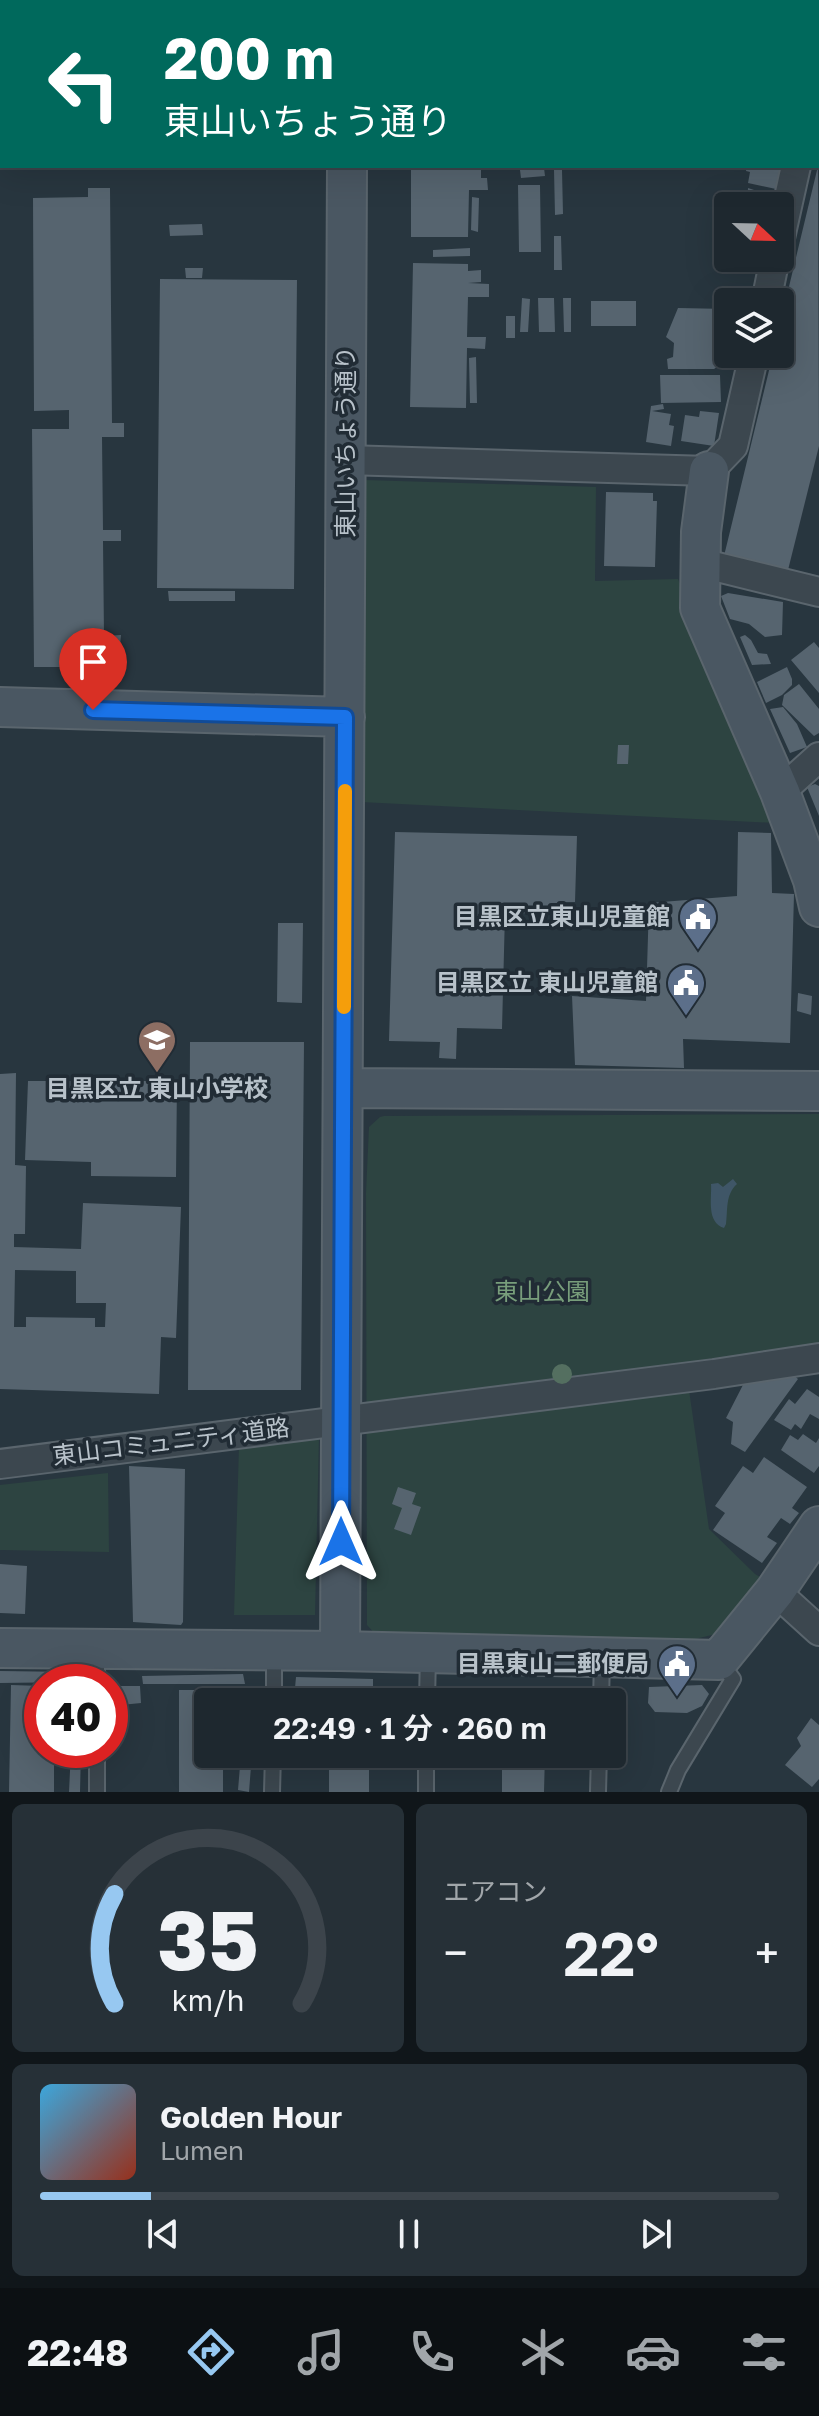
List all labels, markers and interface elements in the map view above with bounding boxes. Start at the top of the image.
text: 200 m [164,24,334,91]
icon: left [32,32,136,136]
text: 東山いちょう通り [164,99,452,142]
north arrow [714,192,794,272]
map controls [714,192,794,368]
button: layers [714,288,794,368]
street label: 東山いちょう通り [330,346,359,538]
pin [59,628,127,710]
icon: arrive [71,640,115,684]
public building icon: 目黒区立東山児童館 [677,896,719,951]
place label: 目黒区立東山児童館 [454,901,670,930]
public building icon: 目黒区立 東山児童館 [665,962,707,1017]
place label: 目黒区立 東山児童館 [436,967,658,996]
school or university icon: 目黒区立 東山小学校 [136,1019,178,1074]
place label: 目黒区立 東山小学校 [46,1073,268,1102]
park label: 東山公園 [494,1276,590,1305]
street label: 東山コミュニティ道路 [51,1412,291,1469]
position arrow [299,1500,383,1584]
public building icon: 目黒東山二郵便局 [656,1643,698,1698]
place label: 目黒東山二郵便局 [457,1648,649,1677]
speed limit sign: 40 [24,1664,128,1768]
text: 22:49 · 1 分 · 260 m [273,1710,547,1746]
text: エアコン [444,1876,548,1907]
text: 35 [157,1888,259,1988]
text: 22° [564,1917,659,1989]
text: − [444,1926,468,1979]
text: + [755,1926,779,1979]
text: km/h [171,1983,244,2017]
text: Golden Hour [160,2099,342,2135]
text: Lumen [160,2135,244,2166]
icon: previous [141,2212,185,2256]
icon: pause [387,2212,431,2256]
icon: next [634,2212,678,2256]
icon: directions [183,2324,239,2380]
icon: music [293,2324,349,2380]
icon: phone [404,2324,460,2380]
icon: climate [515,2324,571,2380]
icon: car [625,2324,681,2380]
icon: filters [736,2324,792,2380]
text: 22:48 [27,2331,128,2374]

